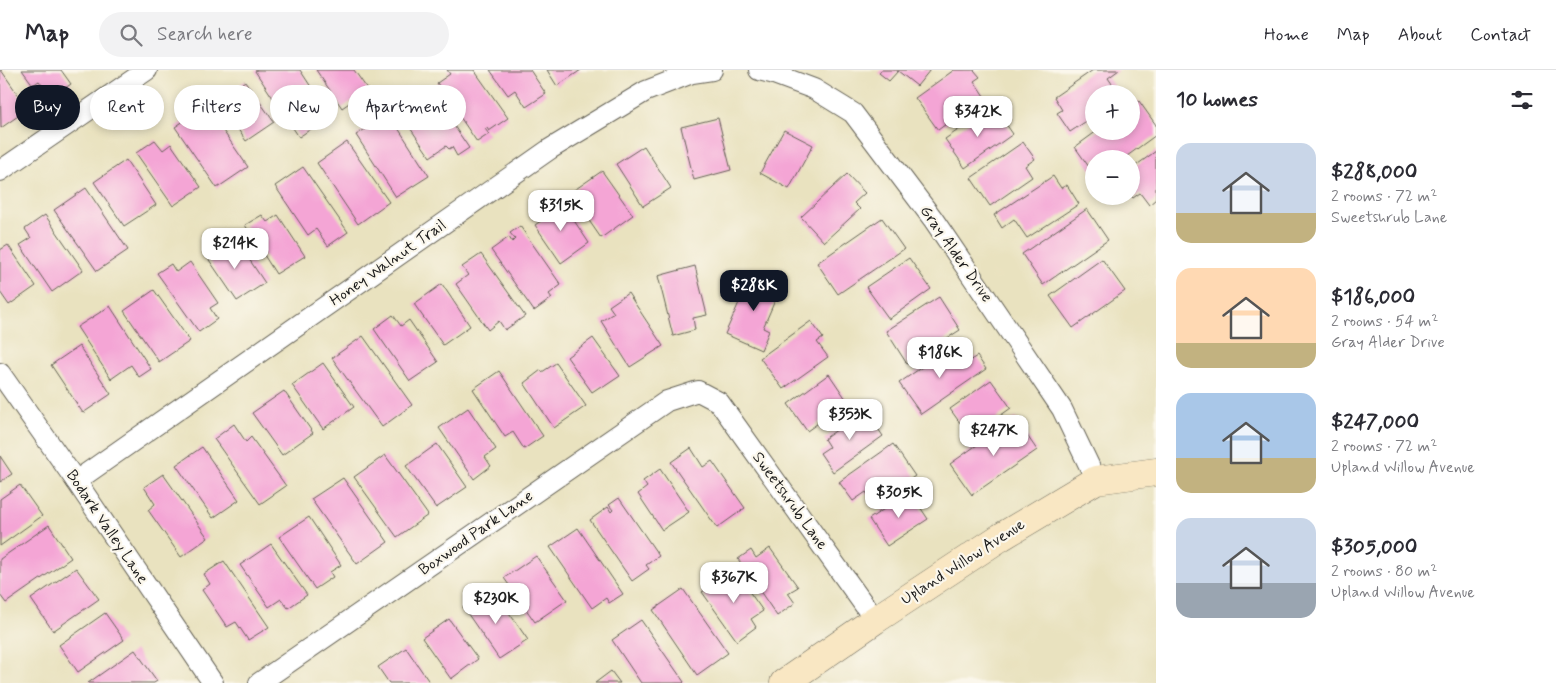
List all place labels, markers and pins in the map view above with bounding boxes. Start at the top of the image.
pin: $342K [943,96,1013,138]
pin: $315K [526,190,596,232]
pin: $214K [200,228,270,270]
pin: $288K [719,270,789,312]
pin: $186K [905,336,975,379]
pin: $353K [815,398,885,441]
pin: $247K [959,414,1029,457]
pin: $305K [864,476,934,519]
pin: $367K [699,562,769,604]
pin: $230K [461,582,531,625]

